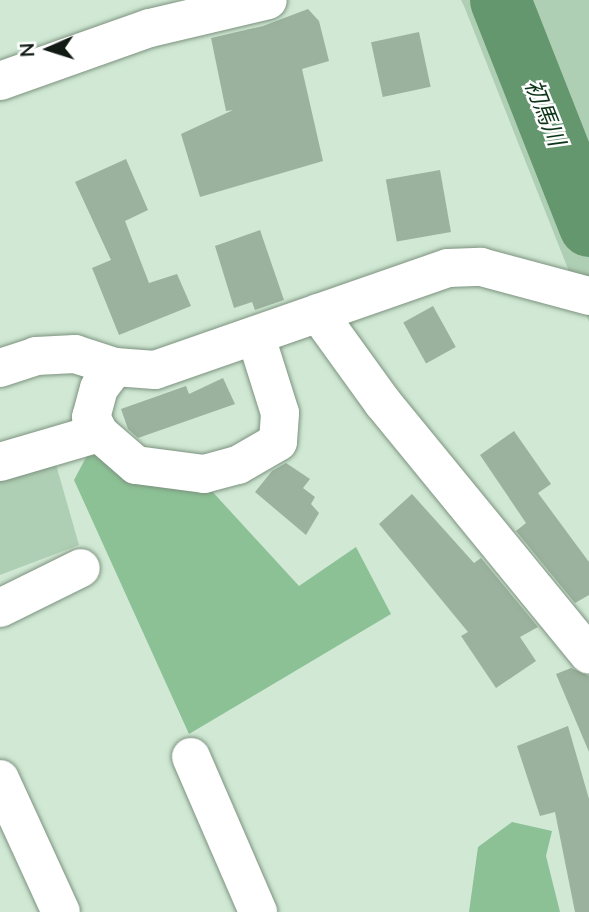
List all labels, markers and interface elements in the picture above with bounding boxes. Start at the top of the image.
north arrow [14,14,84,84]
text: N [15,42,41,58]
water label: 初馬川 [518,76,570,150]

